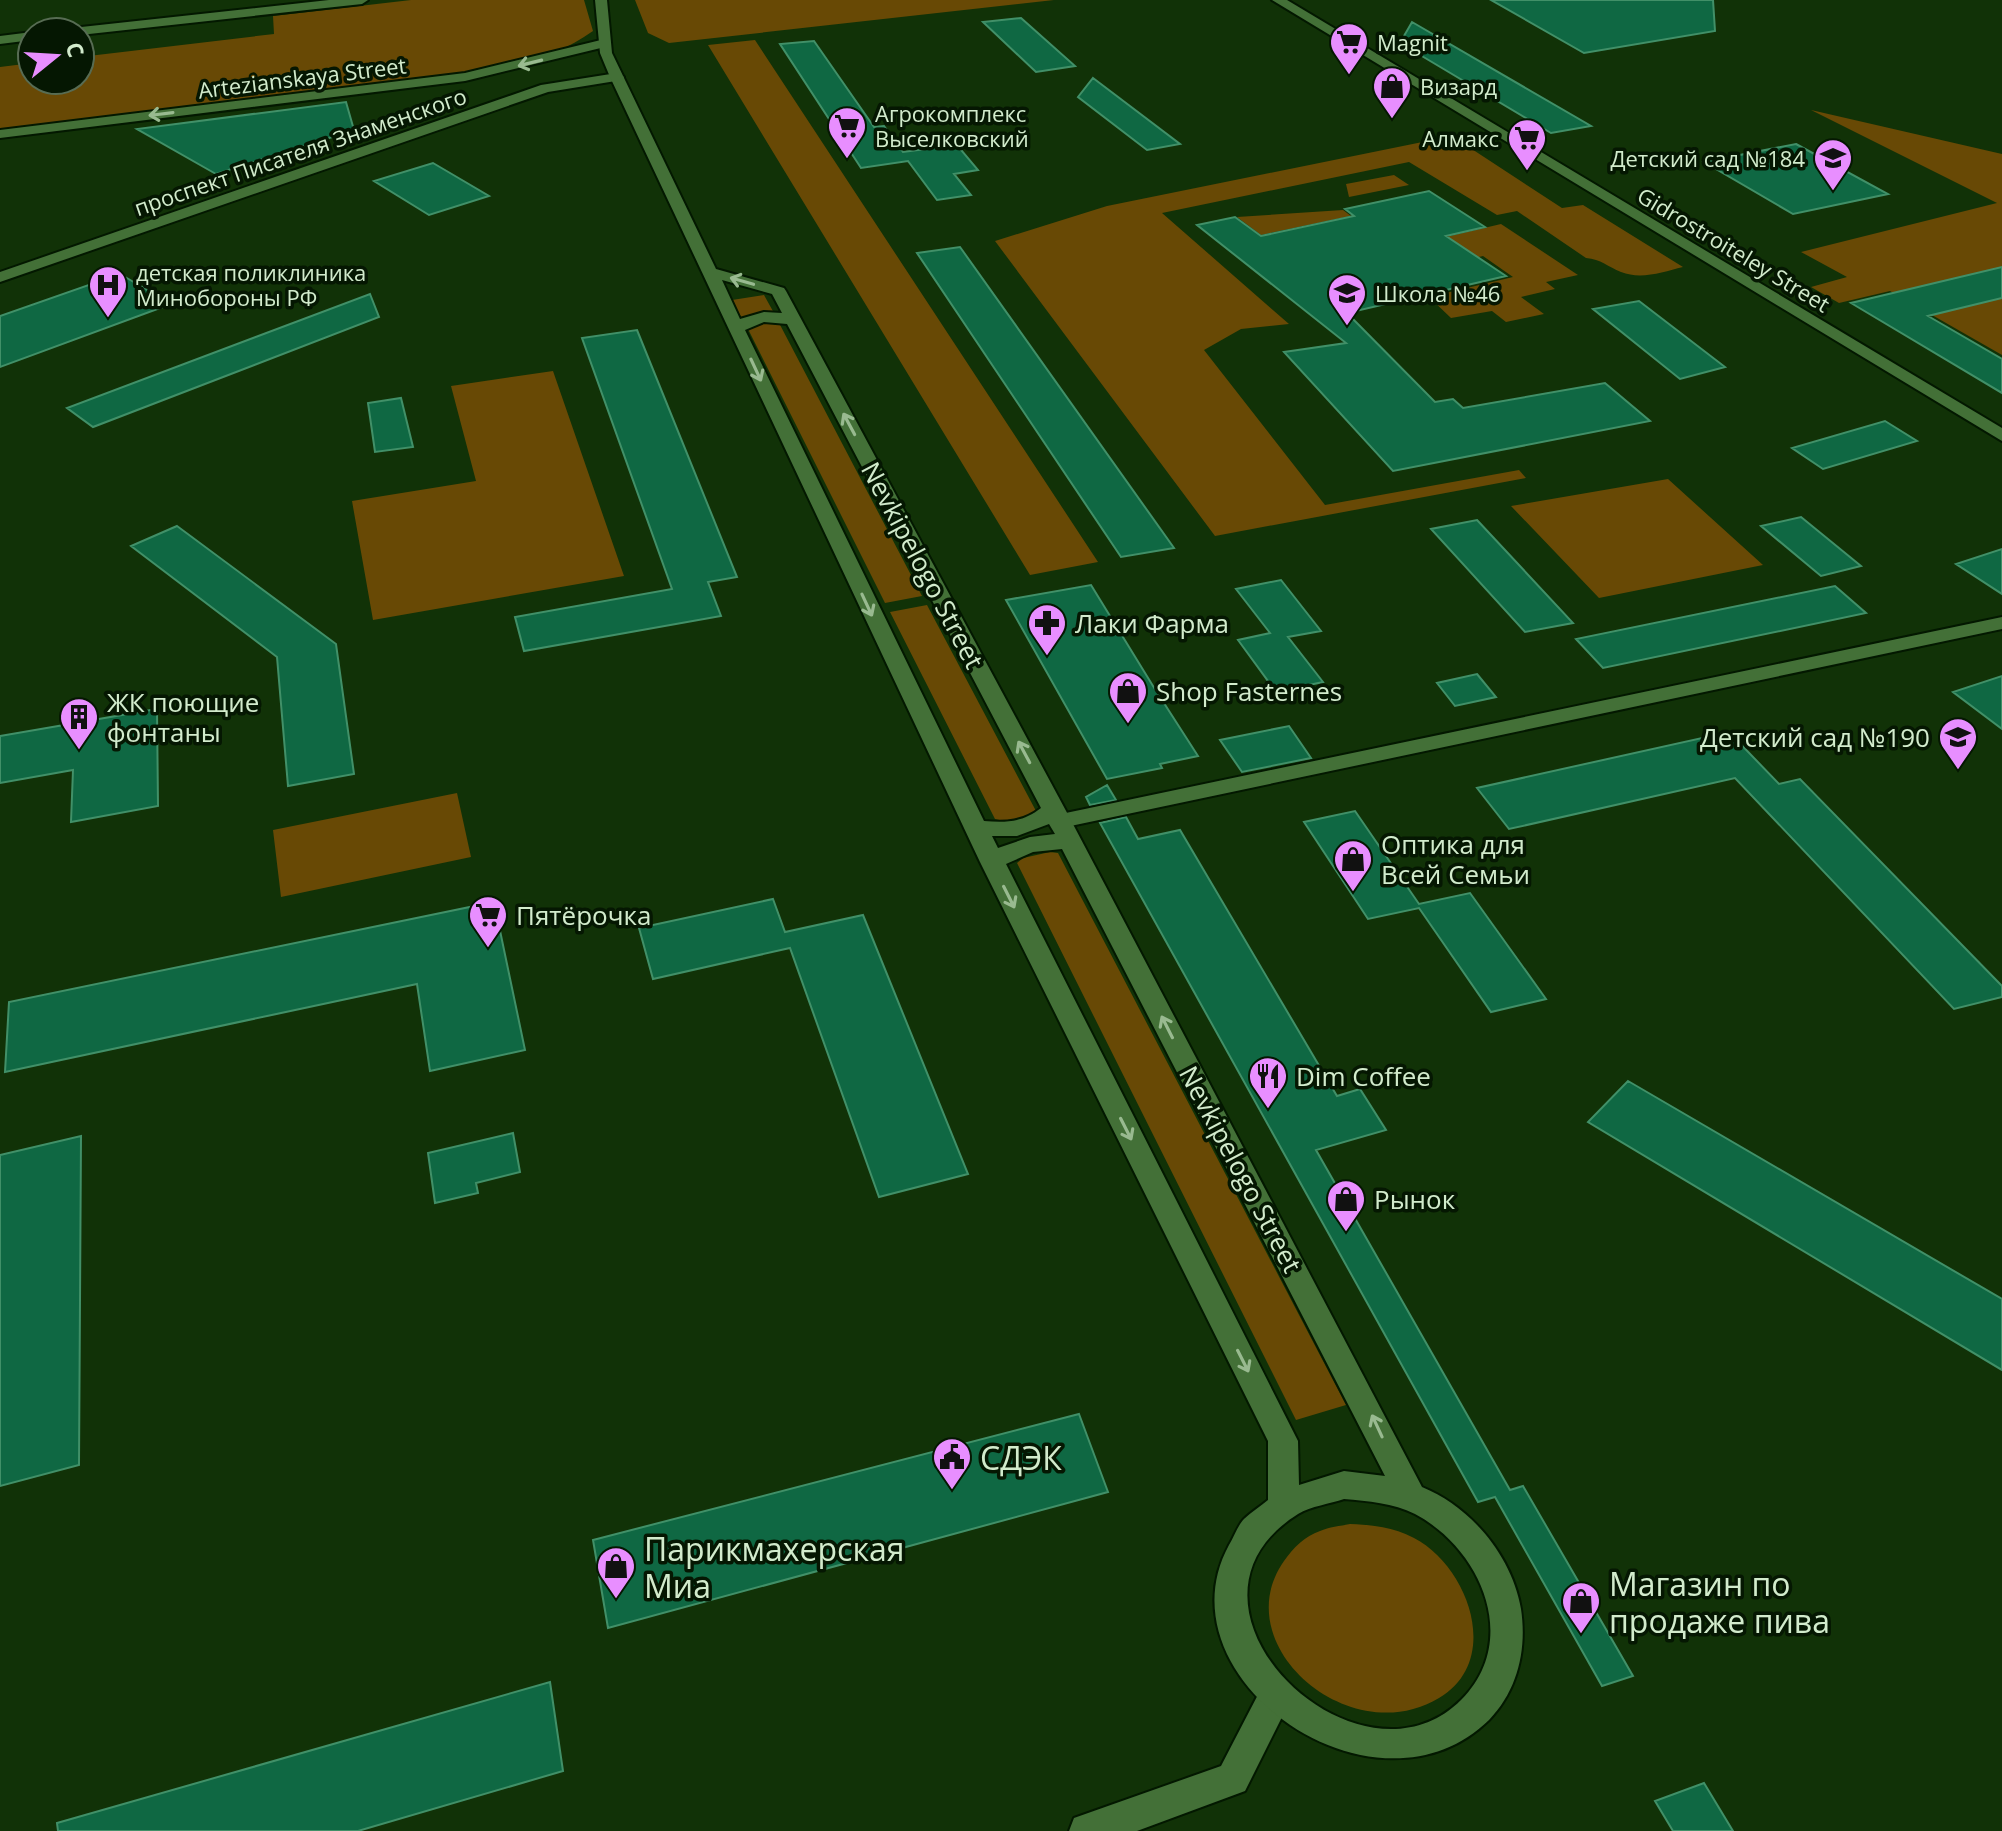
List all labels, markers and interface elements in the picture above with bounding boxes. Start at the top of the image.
north arrow [16,16,96,96]
supermarket icon: Magnit [1328,21,1370,76]
place label: Magnit [1377,27,1448,57]
text: С [60,38,92,61]
street label: Artezianskaya Street [196,49,408,105]
one-way arrow [517,57,543,72]
shop icon: Визард [1371,65,1413,120]
place label: Визард [1420,71,1498,101]
street label: проспект Писателя Знаменского [130,80,470,222]
place label: Агрокомплекс Выселковский [875,98,1029,153]
supermarket icon: Агрокомплекс Выселковский [826,105,868,160]
one-way arrow [148,107,175,122]
supermarket icon: Алмакс [1506,117,1548,172]
place label: Алмакс [1422,123,1499,153]
school or university icon: Детский сад №184 [1812,137,1854,192]
place label: Детский сад №184 [1610,143,1805,173]
street label: Gidrostroiteley Street [1632,180,1836,318]
place label: детская поликлиника Минобороны РФ [136,257,366,312]
hospital icon: детская поликлиника Минобороны РФ [87,264,129,319]
school or university icon: Школа №46 [1326,272,1368,327]
one-way arrow [729,273,755,288]
place label: Школа №46 [1375,278,1500,308]
one-way arrow [749,358,764,382]
one-way arrow [840,413,856,437]
street label: Nevkipelogo Street [853,455,993,675]
one-way arrow [860,593,875,617]
pharmacy icon: Лаки Фарма [1026,602,1068,657]
place label: Лаки Фарма [1075,605,1229,641]
shop icon: Shop Fasternes [1107,670,1149,725]
place label: Shop Fasternes [1156,673,1342,709]
place label: ЖК поющие фонтаны [107,684,259,750]
building icon: ЖК поющие фонтаны [58,696,100,751]
school or university icon: Детский сад №190 [1937,716,1979,771]
place label: Детский сад №190 [1700,719,1930,755]
one-way arrow [1015,741,1031,765]
place label: Оптика для Всей Семьи [1381,826,1530,892]
shop icon: Оптика для Всей Семьи [1332,838,1374,893]
one-way arrow [1002,884,1018,908]
supermarket icon: Пятёрочка [467,894,509,949]
place label: Пятёрочка [516,897,651,933]
one-way arrow [1158,1015,1174,1039]
restaurant icon: Dim Coffee [1247,1055,1289,1110]
place label: Dim Coffee [1296,1058,1431,1094]
street label: Nevkipelogo Street [1171,1059,1311,1279]
one-way arrow [1119,1116,1134,1140]
shop icon: Рынок [1325,1178,1367,1233]
place label: Рынок [1374,1181,1456,1217]
one-way arrow [1235,1349,1251,1373]
one-way arrow [1369,1414,1384,1438]
public building icon: СДЭК [931,1436,973,1491]
place label: СДЭК [980,1436,1062,1479]
place label: Парикмахерская Миа [644,1527,904,1607]
shop icon: Парикмахерская Миа [595,1545,637,1600]
place label: Магазин по продаже пива [1609,1562,1830,1642]
shop icon: Магазин по продаже пива [1560,1580,1602,1635]

